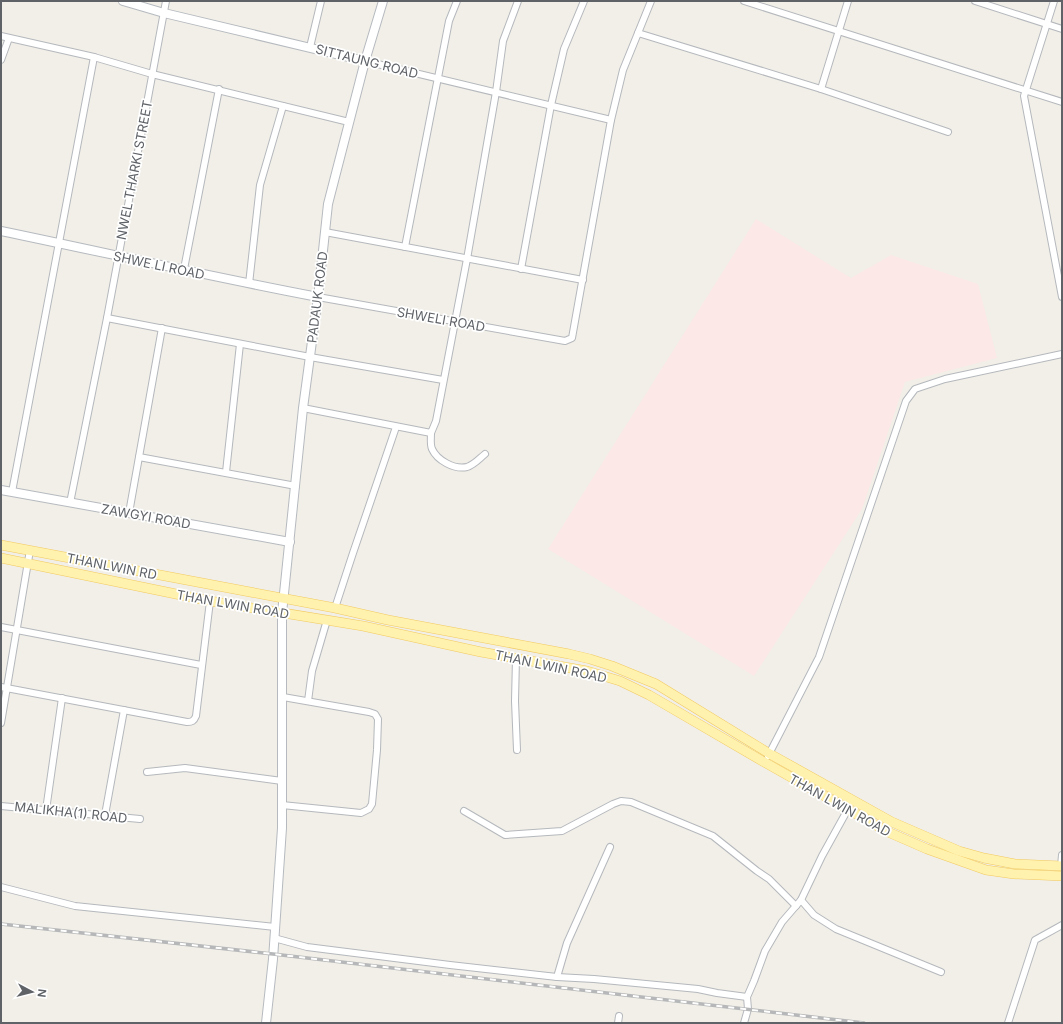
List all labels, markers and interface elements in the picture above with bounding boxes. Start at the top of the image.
street label: SITTAUNG ROAD [314,41,420,81]
street label: NWEL THARKI STREET [113,99,155,241]
street label: SHWE LI ROAD [112,248,206,282]
street label: PADAUK ROAD [303,250,331,344]
street label: SHWELI ROAD [396,303,486,335]
street label: ZAWGYI ROAD [100,500,192,532]
street label: THANLWIN RD [65,549,159,583]
street label: THAN LWIN ROAD [176,586,290,622]
street label: THAN LWIN ROAD [494,646,608,686]
street label: THAN LWIN ROAD [786,770,894,840]
street label: MALIKHA(1) ROAD [14,798,128,826]
north arrow [12,972,52,1012]
text: N [34,988,49,998]

